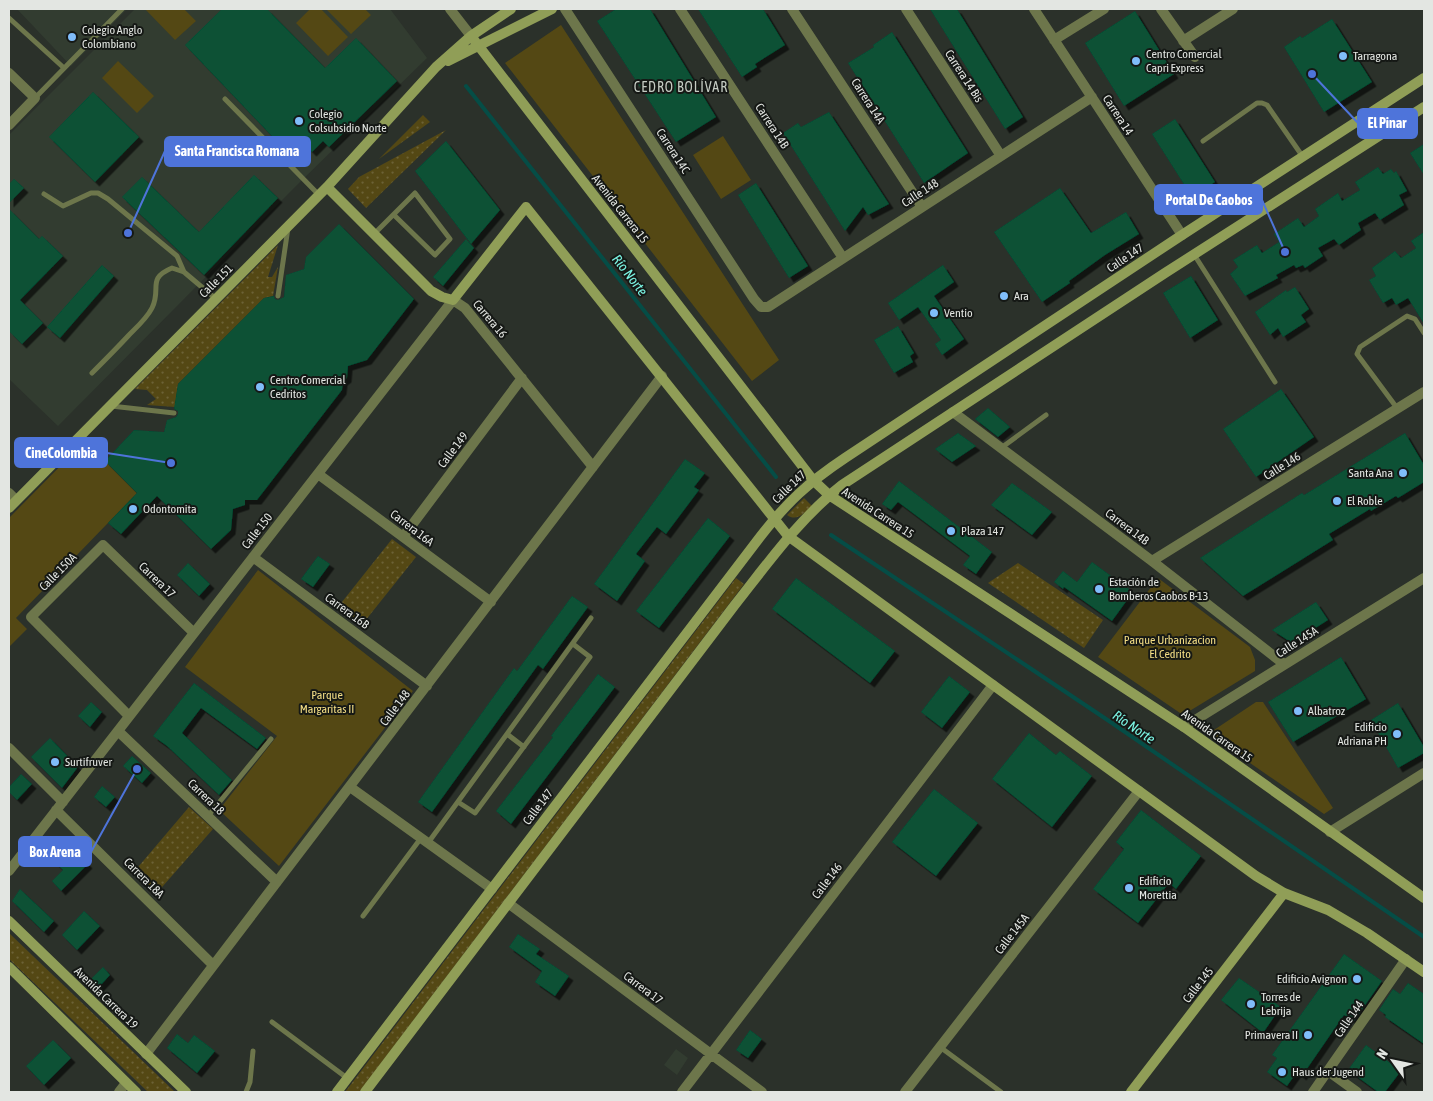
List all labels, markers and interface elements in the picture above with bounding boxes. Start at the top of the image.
place label: Colegio Anglo Colombiano [82,23,143,51]
marker: Colegio Anglo Colombiano [66,31,78,43]
street label: Carrera 14 Bis [942,47,986,105]
place label: Centro Comercial Capri Express [1146,47,1222,75]
place label: Tarragona [1353,49,1397,63]
marker: Tarragona [1337,50,1349,62]
marker: Centro Comercial Capri Express [1130,55,1142,67]
street label: Carrera 14A [848,76,888,126]
district label: CEDRO BOLÍVAR [634,79,728,95]
street label: Carrera 14 [1100,92,1136,138]
street label: Carrera 14B [752,101,792,151]
place label: Colegio Colsubsidio Norte [309,107,387,135]
callout: El Pinar [1358,109,1417,138]
marker: Colegio Colsubsidio Norte [293,115,305,127]
text: El Pinar [1368,115,1407,131]
street label: Carrera 14C [653,126,693,177]
callout: Santa Francisca Romana [165,137,310,166]
text: Santa Francisca Romana [175,143,300,159]
street label: Avenida Carrera 15 [589,172,651,246]
street label: Calle 148 [899,176,941,210]
callout: Portal De Caobos [1155,185,1262,214]
text: Portal De Caobos [1165,192,1253,208]
street label: Calle 147 [1104,240,1146,275]
water label: Río Norte [609,251,651,299]
street label: Calle 151 [196,261,236,301]
place label: Ara [1014,289,1029,303]
marker: Ara [998,290,1010,302]
street label: Carrera 16 [470,297,510,341]
place label: Ventio [944,306,973,320]
marker: Ventio [928,307,940,319]
place label: Centro Comercial Cedritos [270,373,346,401]
marker: Centro Comercial Cedritos [254,381,266,393]
street label: Calle 149 [435,429,471,471]
callout: CineColombia [15,438,107,467]
text: CineColombia [25,445,98,461]
street label: Calle 146 [1261,449,1303,483]
place label: Santa Ana [1349,466,1393,480]
street label: Calle 147 [769,467,809,506]
marker: Santa Ana [1397,467,1409,479]
street label: Avenida Carrera 15 [839,485,917,541]
place label: El Roble [1347,494,1383,508]
marker: El Roble [1331,495,1343,507]
place label: Odontomita [143,502,197,516]
marker: Odontomita [127,503,139,515]
street label: Carrera 14B [1102,506,1152,548]
street label: Carrera 16A [387,507,437,549]
street label: Calle 150 [239,510,275,552]
place label: Plaza 147 [961,524,1004,538]
marker: Plaza 147 [945,525,957,537]
street label: Calle 150A [36,550,80,594]
street label: Carrera 17 [136,559,178,601]
place label: Estación de Bomberos Caobos B-13 [1109,575,1208,603]
marker: Estación de Bomberos Caobos B-13 [1093,583,1105,595]
street label: Carrera 16B [322,590,372,632]
street label: Calle 145A [1273,624,1321,660]
park label: Parque Urbanizacion El Cedrito [1124,633,1216,661]
street label: Calle 148 [377,687,413,729]
park label: Parque Margaritas II [300,688,354,716]
place label: Albatroz [1308,704,1346,718]
marker: Albatroz [1292,705,1304,717]
street label: Avenida Carrera 15 [1179,706,1255,766]
water label: Río Norte [1110,707,1158,747]
place label: Edificio Adriana PH [1338,720,1387,748]
marker: Edificio Adriana PH [1391,728,1403,740]
place label: Surtifruver [65,755,112,769]
marker: Surtifruver [49,756,61,768]
street label: Carrera 18 [185,776,227,818]
street label: Calle 147 [520,786,556,828]
callout: Box Arena [19,837,91,866]
text: Box Arena [29,844,81,860]
street label: Carrera 18A [121,855,167,901]
street label: Calle 146 [809,860,845,902]
place label: Edificio Morettia [1139,874,1177,902]
marker: Edificio Morettia [1123,882,1135,894]
street label: Calle 145A [992,911,1032,957]
street label: Avenida Carrera 19 [71,964,141,1032]
street label: Calle 145 [1180,964,1216,1006]
street label: Carrera 17 [621,969,666,1007]
place label: Edificio Avignon [1277,972,1347,986]
marker: Edificio Avignon [1351,973,1363,985]
place label: Torres de Lebrija [1261,990,1301,1018]
marker: Torres de Lebrija [1245,998,1257,1010]
street label: Calle 144 [1331,998,1367,1040]
place label: Primavera II [1245,1028,1298,1042]
marker: Primavera II [1302,1029,1314,1041]
north arrow [1368,1036,1418,1086]
text: N [1373,1046,1391,1062]
place label: Haus der Jugend [1292,1065,1364,1079]
marker: Haus der Jugend [1276,1066,1288,1078]

